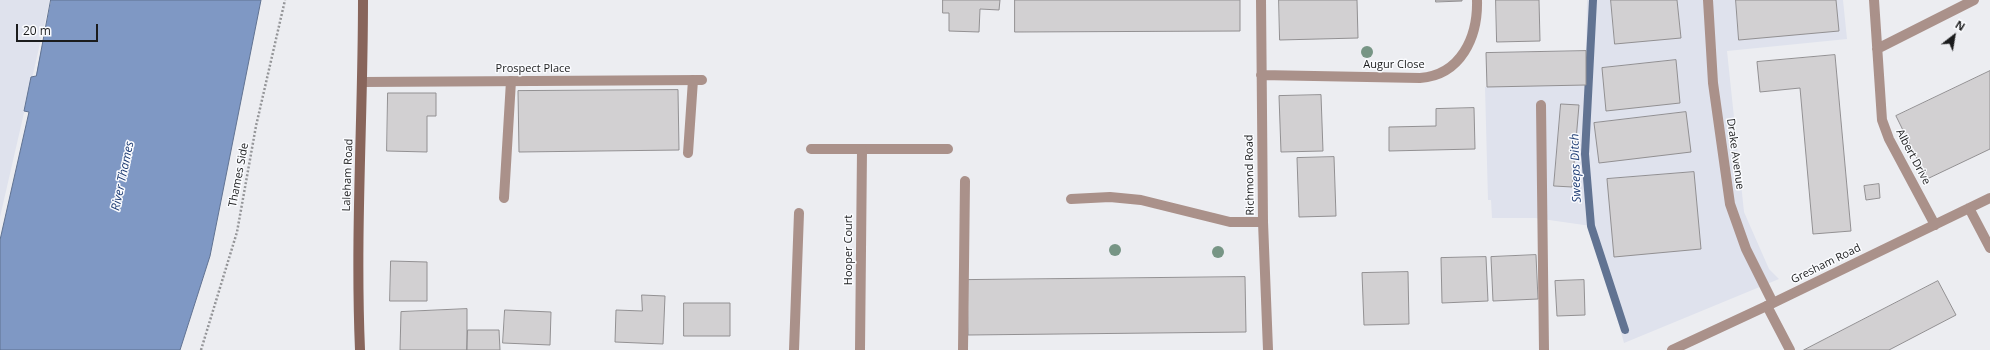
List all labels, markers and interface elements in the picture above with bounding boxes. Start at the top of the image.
scale bar [18,16,100,42]
north arrow [1934,16,1974,56]
text: N [1953,17,1968,34]
text: 20 m [23,22,51,39]
street label: Augur Close [1363,58,1425,72]
street label: Prospect Place [496,62,570,76]
street label: Drake Avenue [1723,118,1747,190]
street label: Albert Drive [1893,127,1933,187]
water label: Sweeps Ditch [1568,133,1584,203]
street label: Richmond Road [1243,134,1257,216]
street label: Laleham Road [340,138,356,212]
water label: River Thames [109,140,137,212]
street label: Thames Side [226,142,252,208]
street label: Hooper Court [842,215,856,285]
street label: Gresham Road [1789,241,1863,287]

